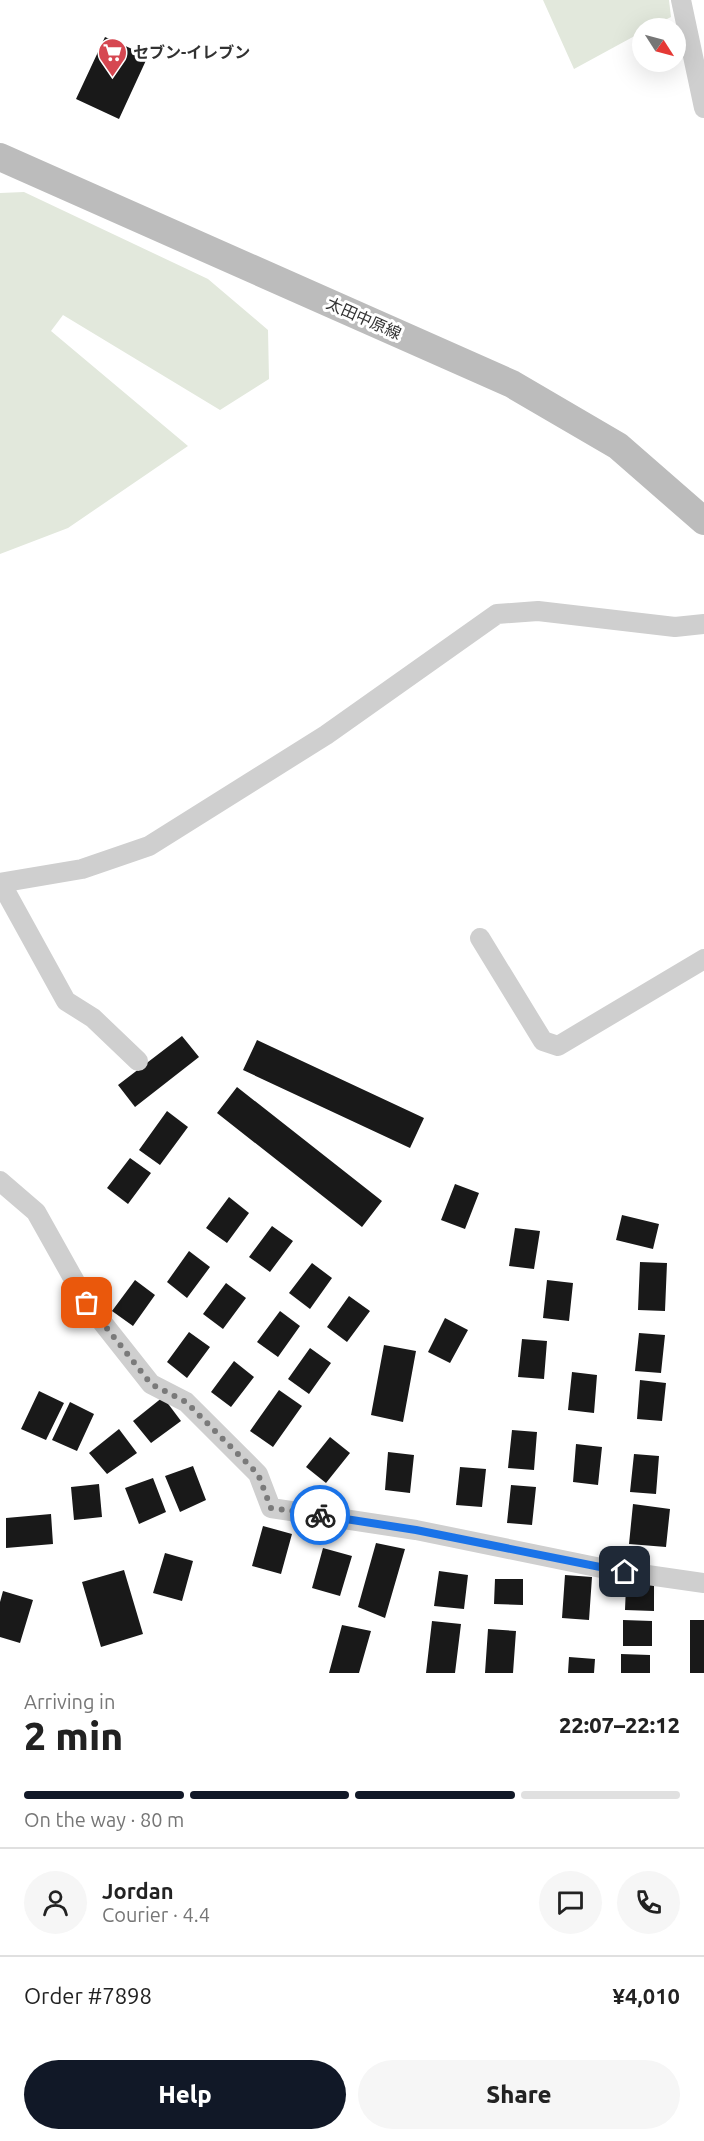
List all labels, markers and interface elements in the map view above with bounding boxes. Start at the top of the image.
north arrow [632,18,686,72]
map controls [632,18,686,72]
supermarket icon: セブン-イレブン [96,36,128,78]
place label: セブン-イレブン [133,43,250,61]
street label: 太田中原線 [324,294,404,342]
pin [61,1277,112,1328]
icon: bag [70,1286,103,1319]
courier [290,1485,350,1545]
icon: bike [304,1499,337,1532]
pin [599,1546,650,1597]
icon: home [608,1555,641,1588]
text: Arriving in [24,1690,115,1713]
text: 22:07–22:12 [559,1712,680,1737]
text: 2 min [24,1714,123,1757]
text: On the way · 80 m [24,1808,184,1831]
button: person [24,1871,87,1934]
button: chat [539,1871,602,1934]
button: phone [617,1871,680,1934]
text: Jordan [102,1878,174,1903]
text: Courier · 4.4 [102,1903,210,1926]
text: Order #7898 [24,1983,152,2008]
text: ¥4,010 [613,1983,680,2008]
button: Help [24,2060,346,2129]
button: Share [358,2060,680,2129]

